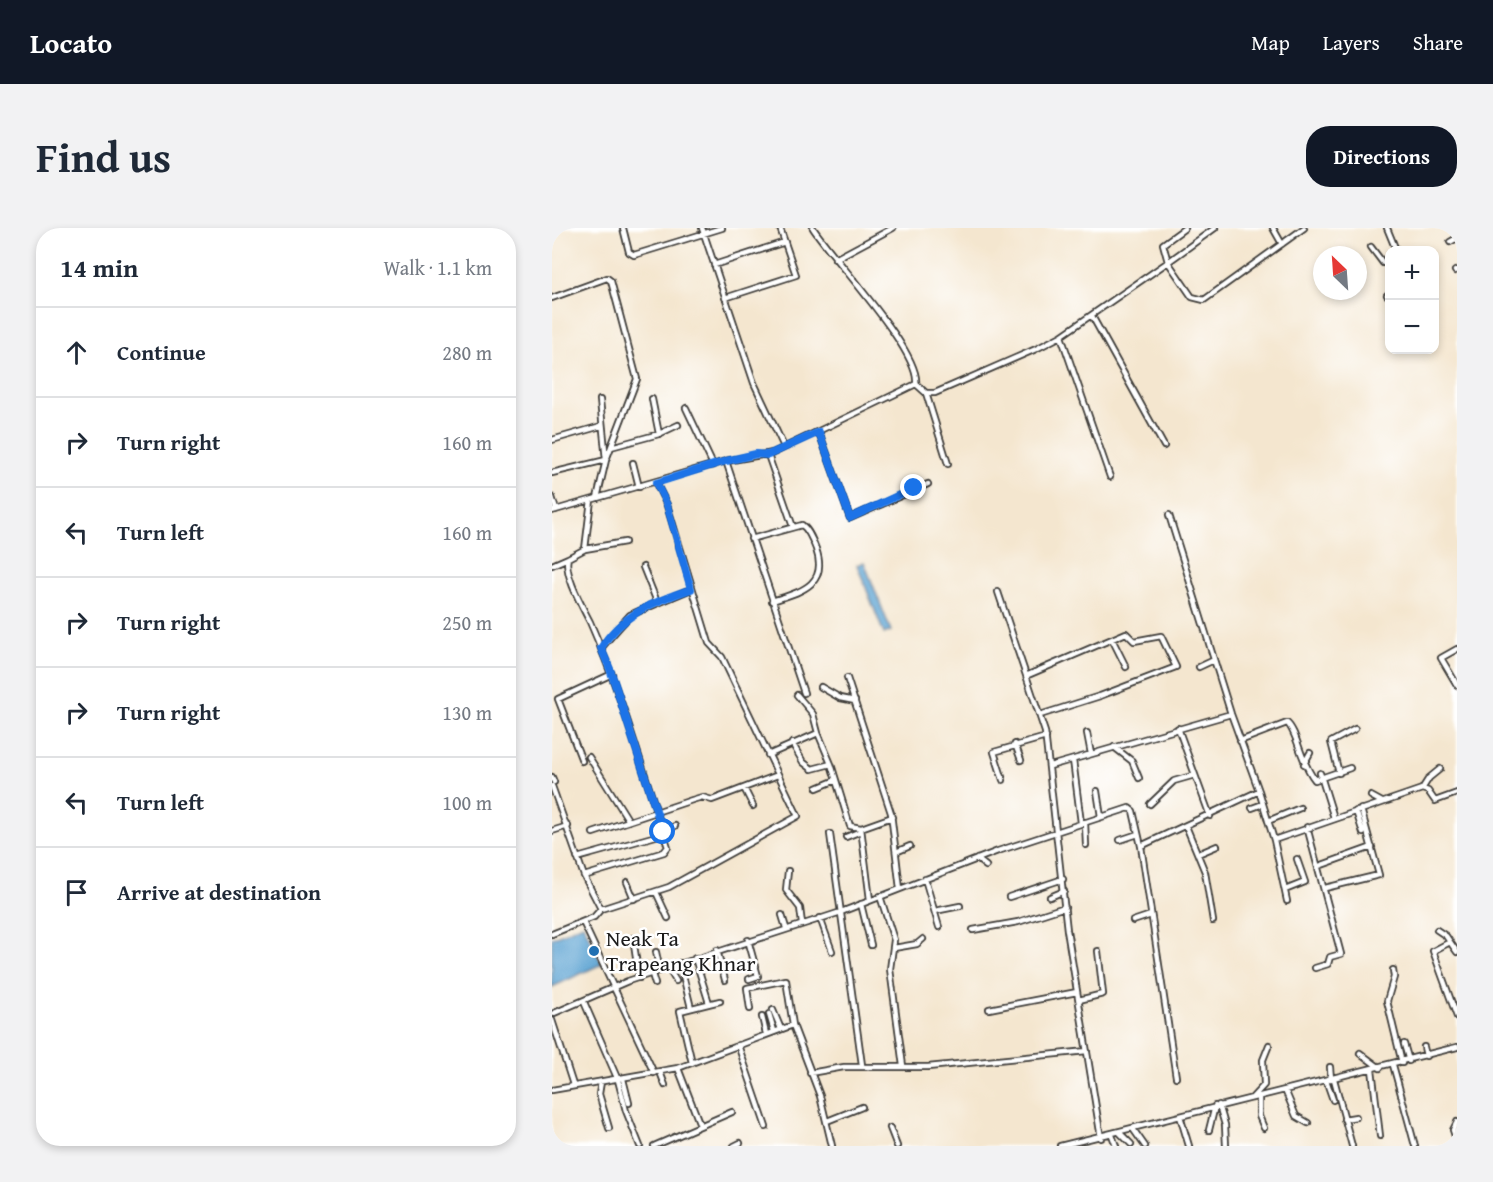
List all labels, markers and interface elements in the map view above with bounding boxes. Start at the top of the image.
text: Locato [30,22,112,63]
text: Map [1251,27,1290,58]
text: Layers [1323,27,1380,58]
text: Share [1413,27,1463,58]
text: Find us [36,126,171,187]
button: Directions [1306,126,1457,187]
north arrow [1313,246,1367,300]
map controls [1385,246,1439,354]
button: + [1385,246,1439,300]
text: 14 min [60,248,138,287]
text: Walk · 1.1 km [383,253,492,282]
button: − [1385,300,1439,354]
icon: ahead [60,336,93,369]
text: Continue [117,336,206,368]
text: 280 m [442,338,492,367]
icon: right [60,426,93,459]
text: Turn right [117,426,220,458]
text: 160 m [442,428,492,457]
route end [900,474,926,500]
icon: left [60,516,93,549]
text: Turn left [117,516,204,548]
text: 160 m [442,518,492,547]
icon: right [60,606,93,639]
text: Turn right [117,606,220,638]
text: 250 m [442,608,492,637]
icon: right [60,696,93,729]
text: Turn right [117,696,220,728]
text: 130 m [442,698,492,727]
icon: left [60,786,93,819]
text: Turn left [117,786,204,818]
text: 100 m [442,788,492,817]
route start [649,818,675,844]
icon: arrive [60,876,93,909]
text: Arrive at destination [117,876,321,908]
place label: Neak Ta Trapeang Khnar [606,922,756,979]
marker: Neak Ta Trapeang Khnar [587,944,601,958]

